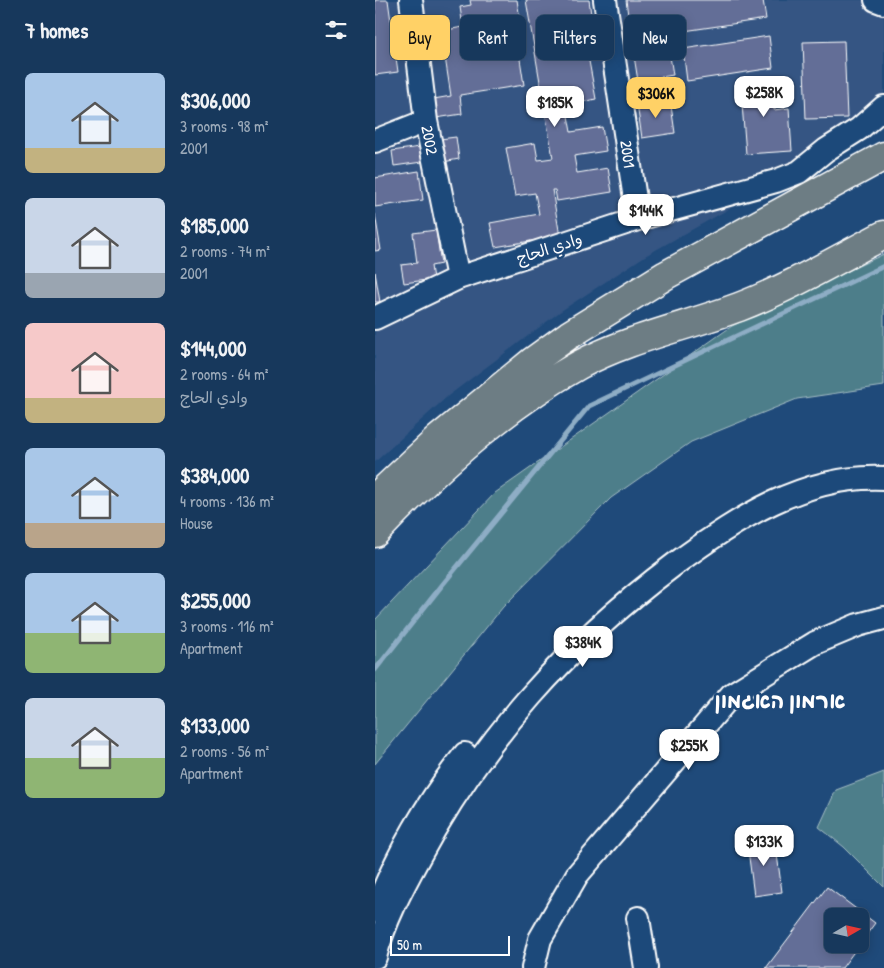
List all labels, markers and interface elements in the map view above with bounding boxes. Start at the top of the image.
chip: Buy [390,15,450,60]
chip: Rent [460,15,526,60]
chip: Filters [536,15,614,60]
chip: New [624,15,686,60]
text: 7 homes [25,16,88,45]
icon: filters [322,16,350,44]
pin: $306K [621,76,691,119]
pin: $258K [729,76,799,118]
text: $258K [745,81,783,103]
text: $306K [637,82,675,104]
text: $306,000 [180,86,250,115]
pin: $185K [520,86,590,128]
text: $185K [537,91,573,113]
icon: home [65,93,125,153]
text: 3 rooms · 98 m² [180,115,269,137]
street label: 2002 [416,124,444,157]
text: 2001 [180,137,208,159]
street label: 2001 [615,139,641,169]
pin: $144K [611,194,681,236]
text: $144K [629,199,663,221]
text: $185,000 [180,211,249,240]
icon: home [65,218,125,278]
street label: وادي الحاج [513,227,585,270]
text: 2 rooms · 74 m² [180,240,270,262]
text: 2001 [180,262,208,284]
text: $144,000 [180,334,247,363]
icon: home [65,343,125,403]
text: 2 rooms · 64 m² [180,363,268,385]
text: وادي الحاج [180,386,248,408]
text: $384,000 [180,461,250,490]
icon: home [65,468,125,528]
text: 4 rooms · 136 m² [180,490,274,512]
text: House [180,512,213,534]
text: $255,000 [180,586,251,615]
icon: home [65,593,125,653]
text: 3 rooms · 116 m² [180,615,274,637]
pin: $384K [548,626,618,668]
text: $384K [565,631,601,653]
text: Apartment [180,637,243,659]
district label: ארמון האגמון [715,686,845,715]
text: $133,000 [180,711,250,740]
icon: home [65,718,125,778]
pin: $255K [654,728,724,771]
text: $255K [670,734,708,756]
text: 2 rooms · 56 m² [180,740,269,762]
text: Apartment [180,762,243,784]
pin: $133K [729,824,799,867]
text: $133K [746,830,782,852]
north arrow [824,908,869,952]
map controls [824,908,869,953]
scale bar [390,933,510,956]
text: 50 m [397,935,422,954]

